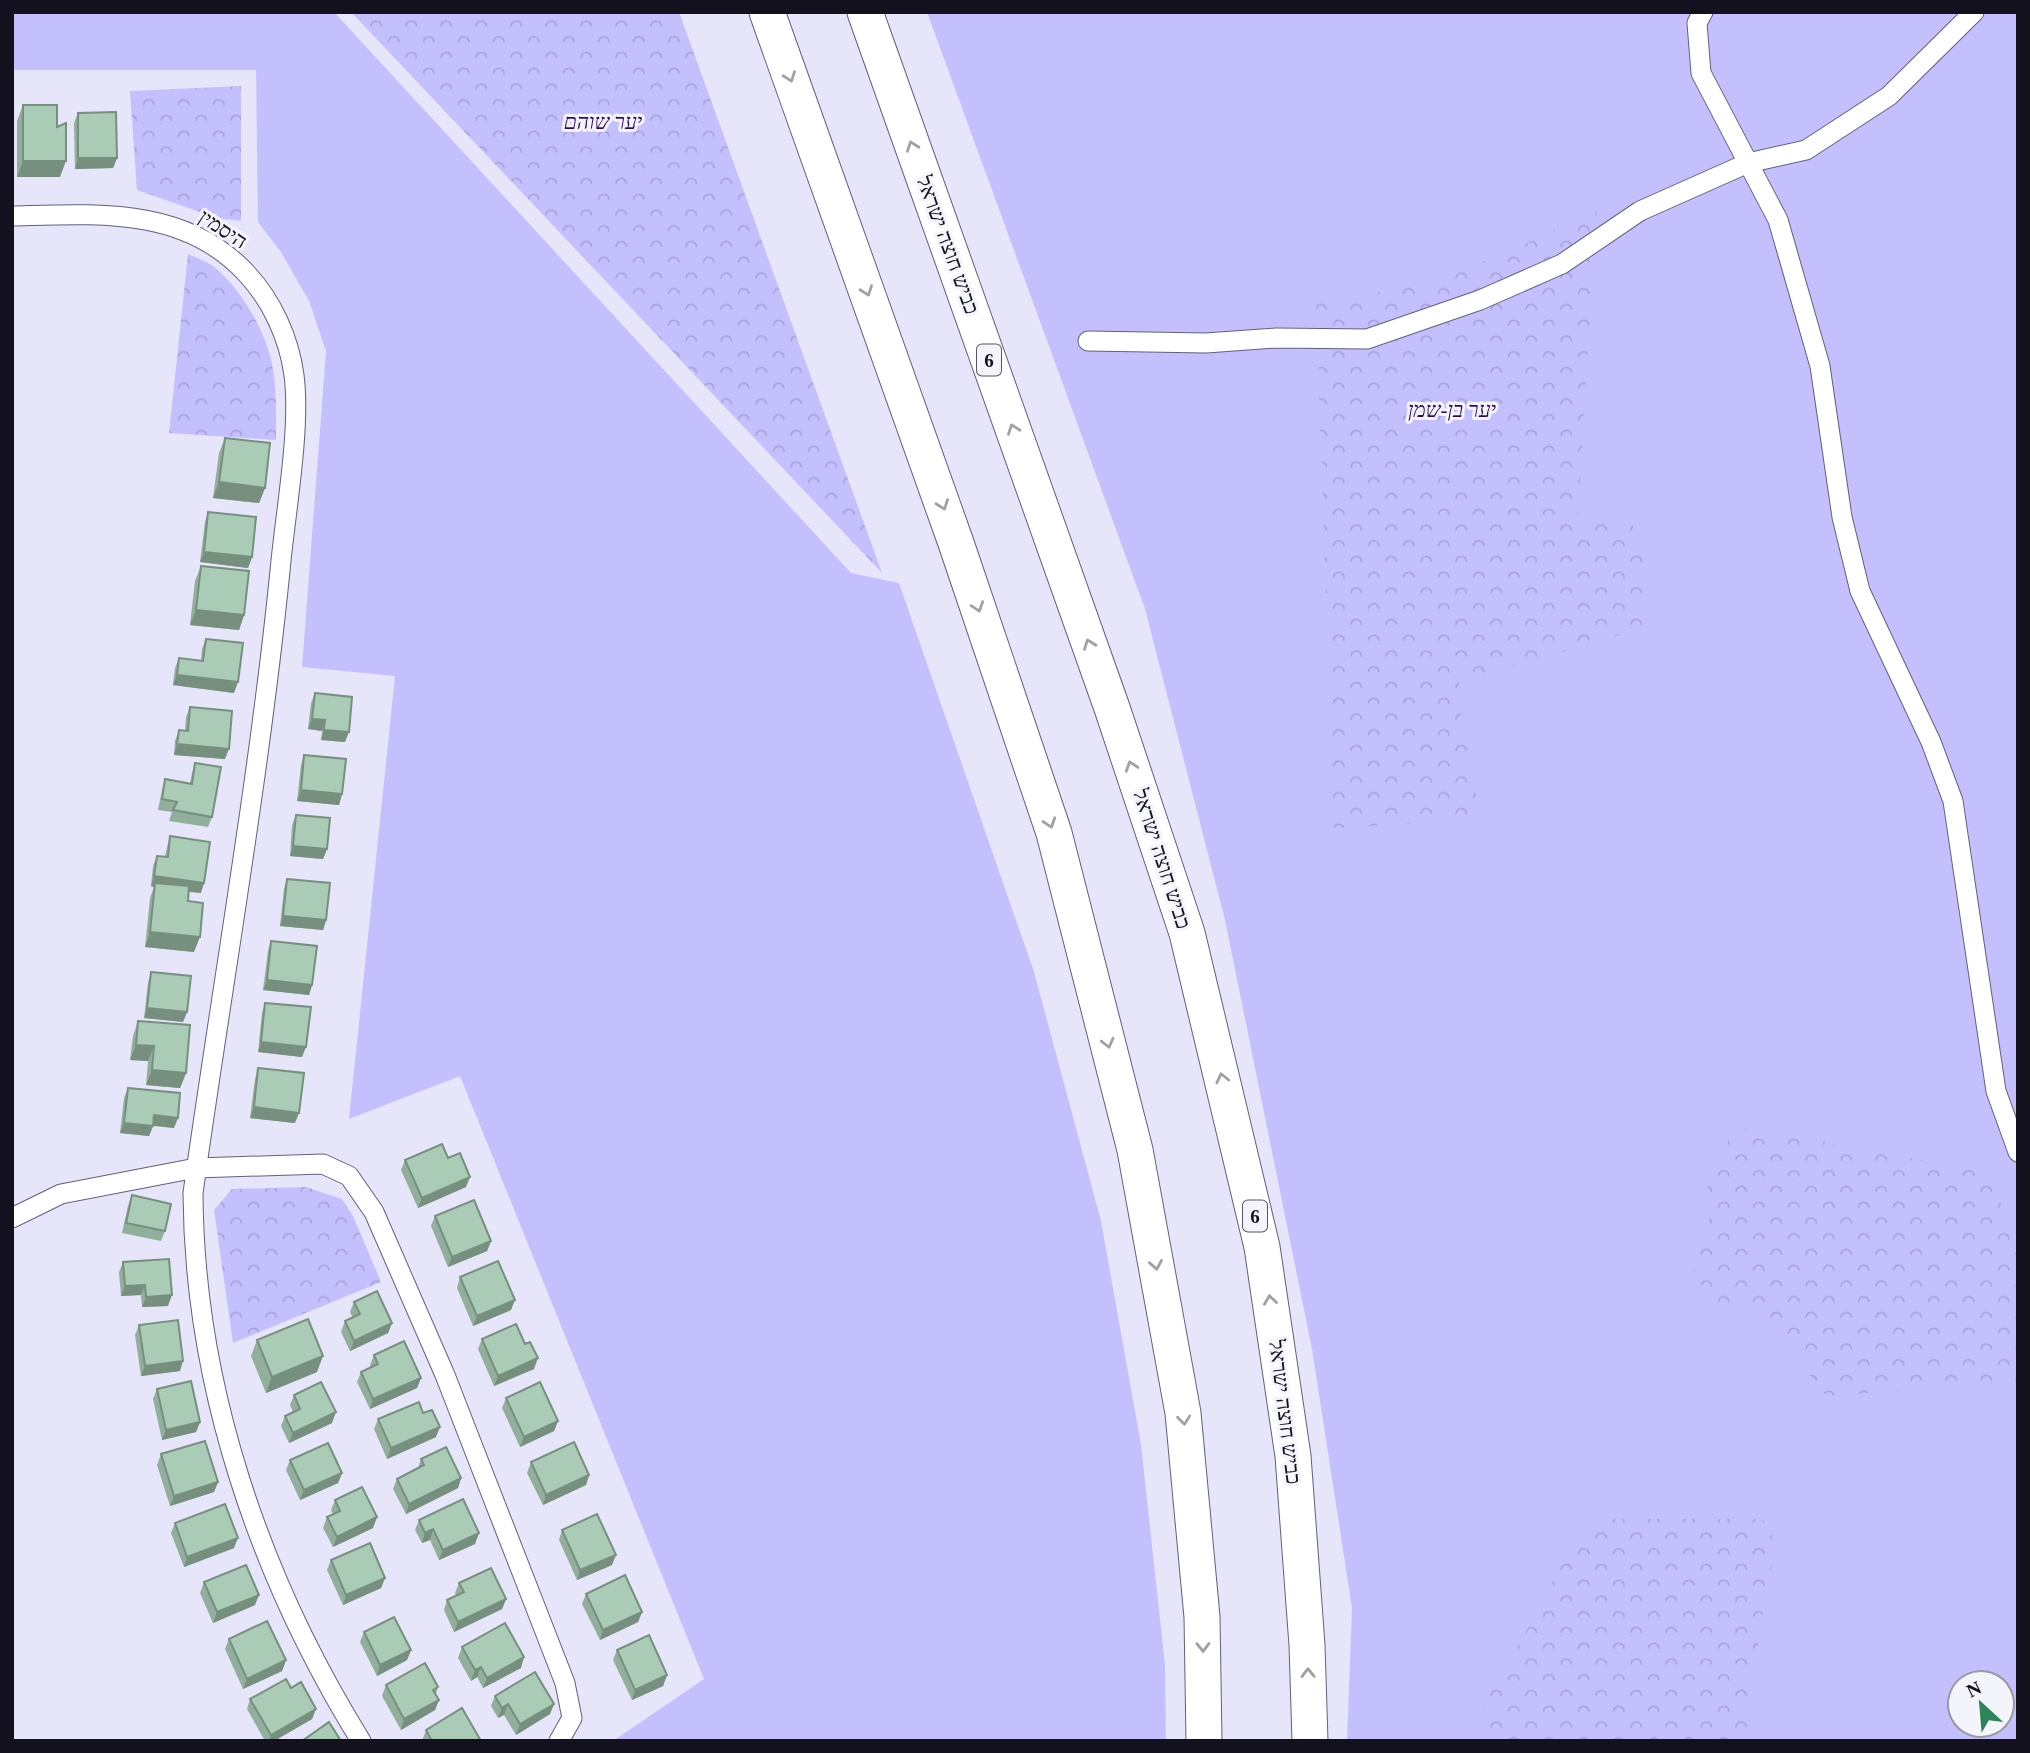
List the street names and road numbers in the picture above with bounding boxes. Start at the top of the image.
street label: כביש חוצה ישראל [912,172,984,317]
street label: היסמין [194,205,252,253]
road number: 6 [977,344,1001,376]
street label: כביש חוצה ישראל [1128,785,1196,932]
road number: 6 [1243,1200,1267,1232]
street label: כביש חוצה ישראל [1264,1337,1306,1486]

